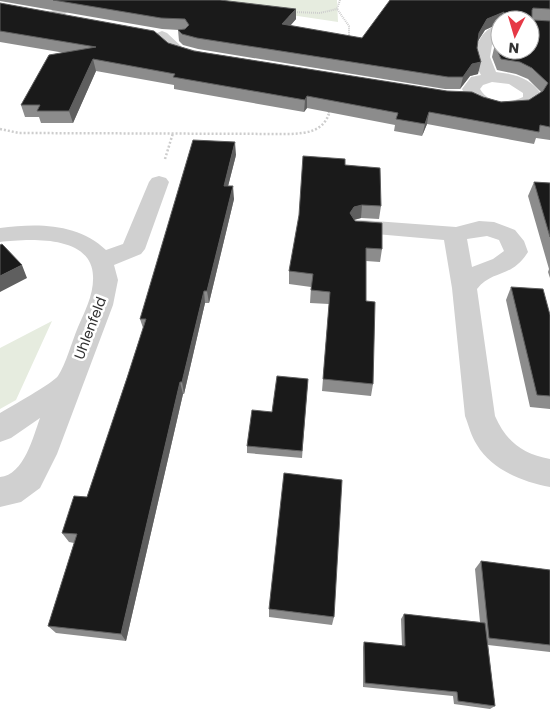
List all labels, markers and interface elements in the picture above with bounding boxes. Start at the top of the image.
north arrow [490,10,540,60]
text: N [508,38,520,58]
street label: Uhlenfeld [69,294,111,362]

